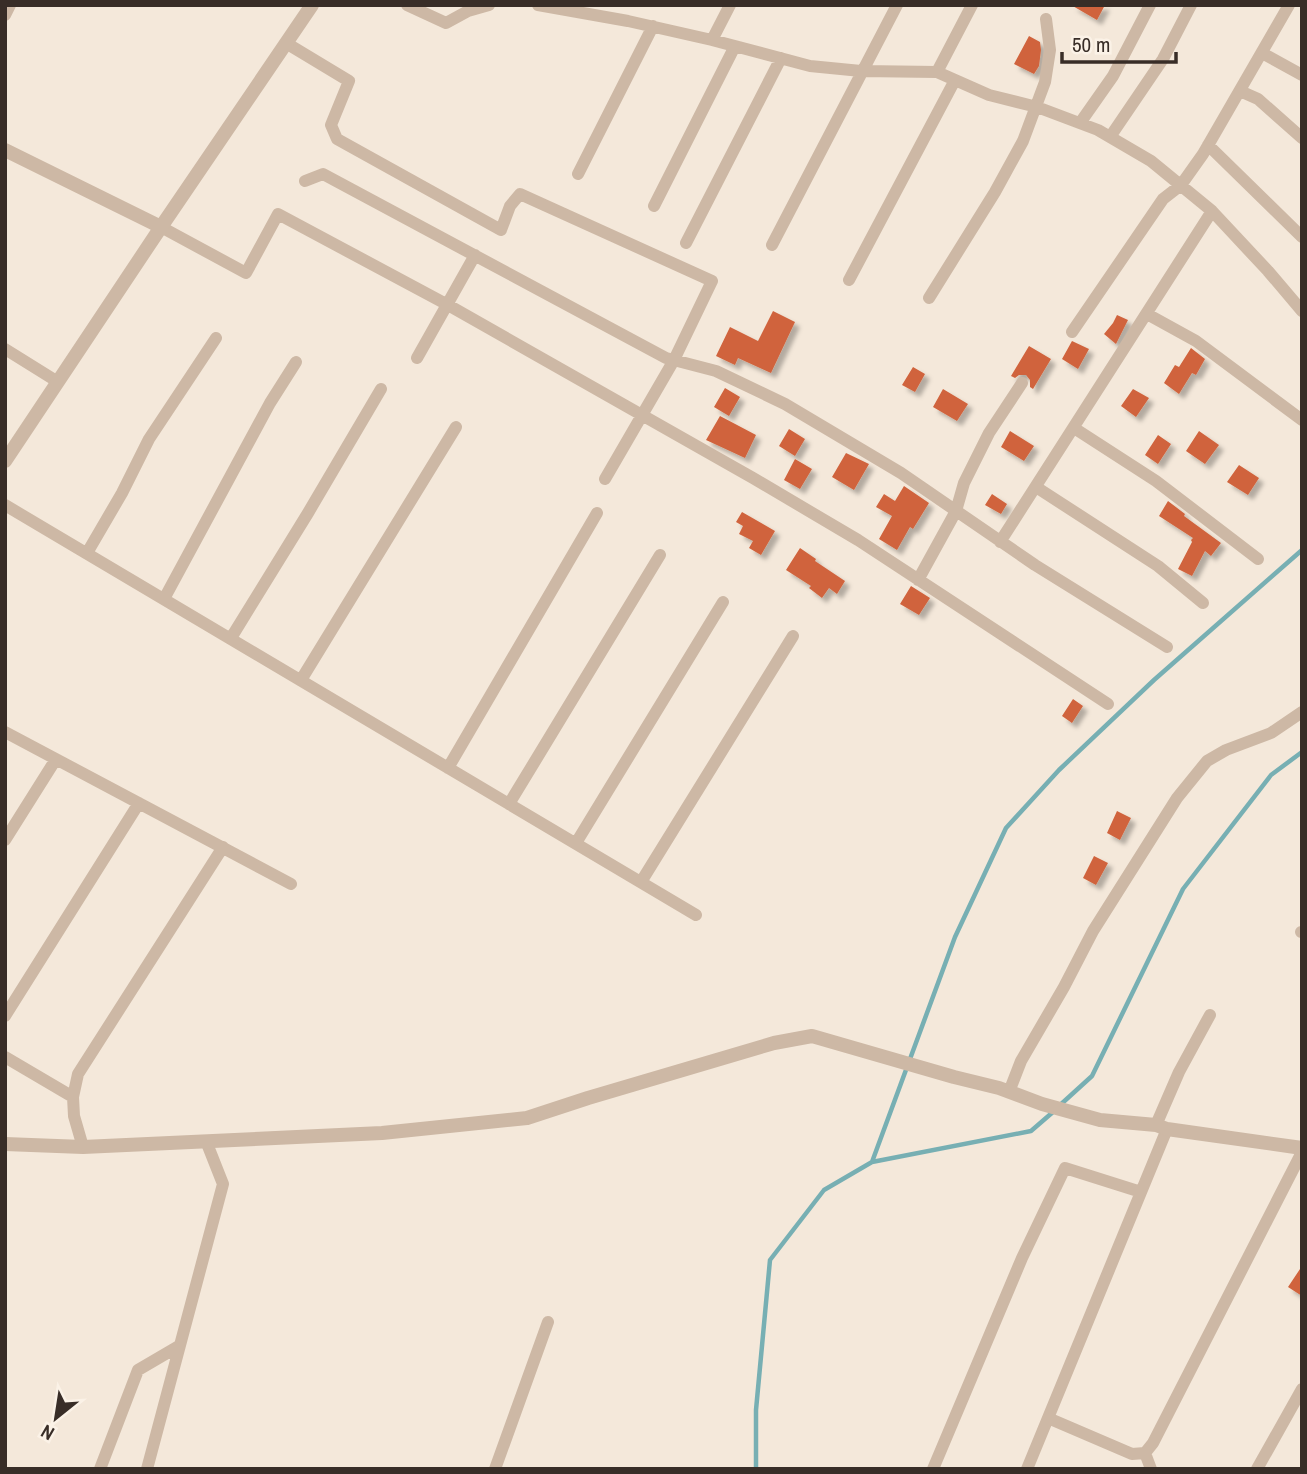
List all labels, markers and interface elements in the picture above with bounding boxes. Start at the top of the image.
scale bar [1062,21,1176,65]
text: 50 m [1072,30,1110,59]
north arrow [21,1383,91,1453]
text: N [36,1419,59,1447]

